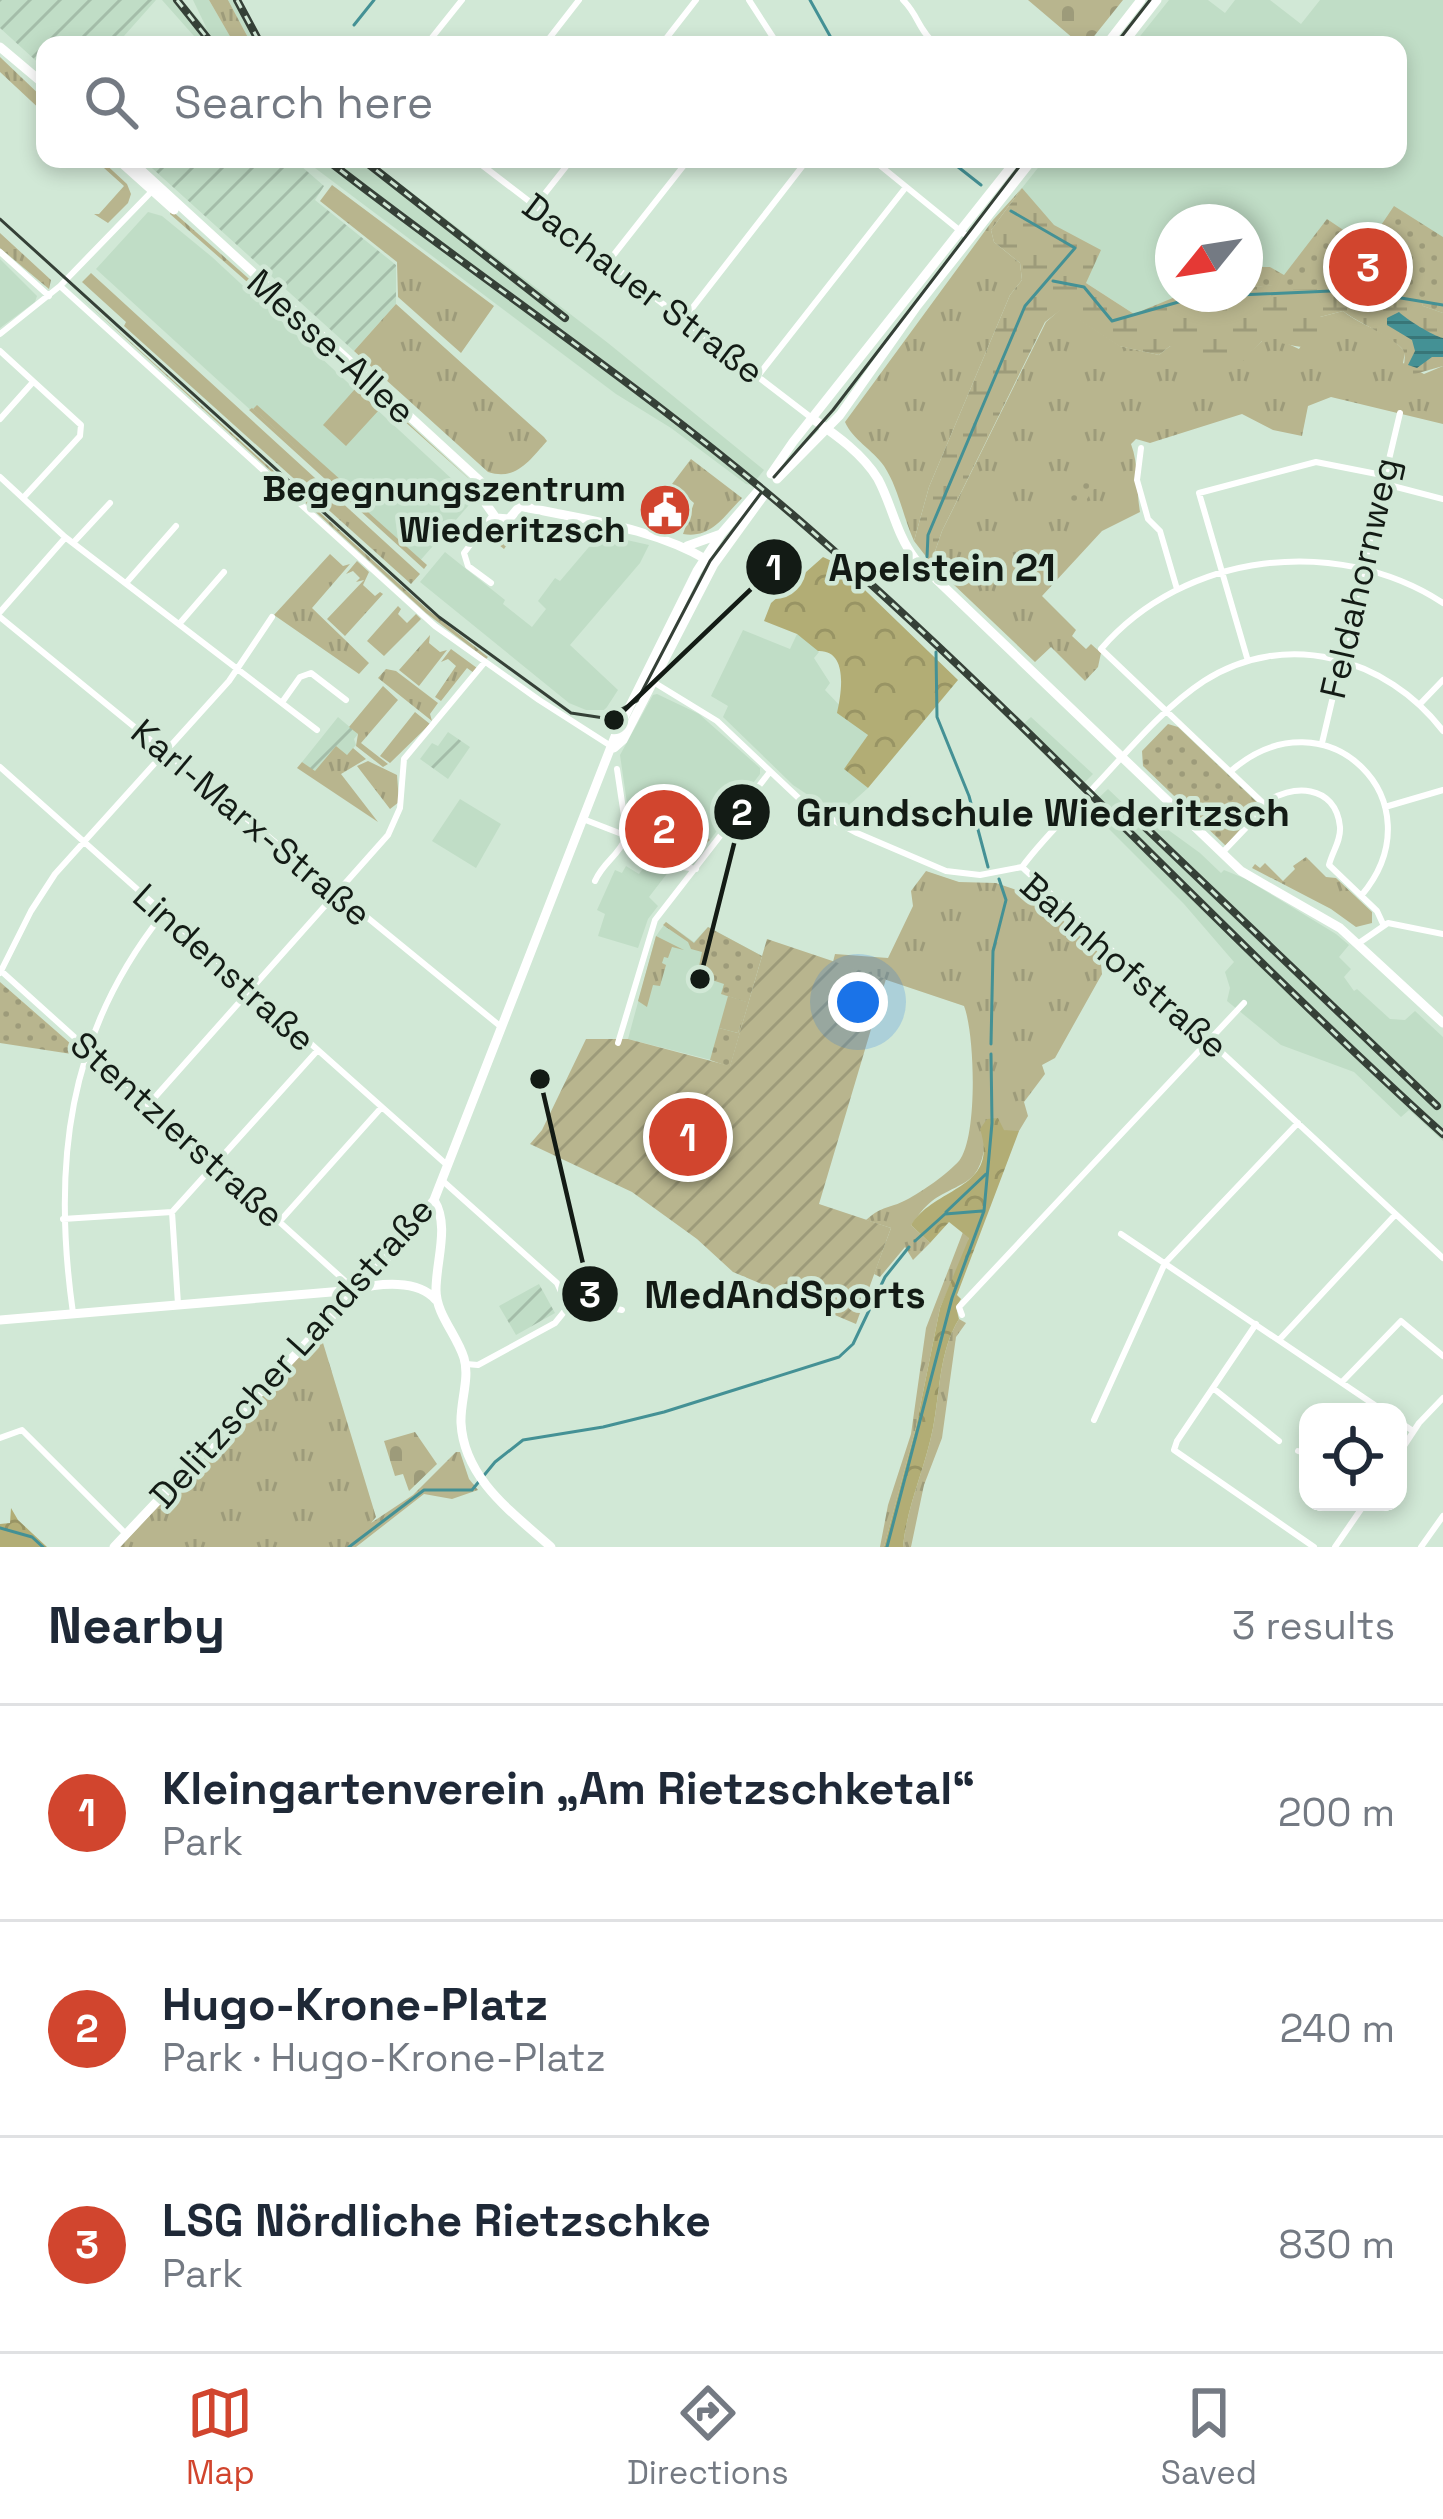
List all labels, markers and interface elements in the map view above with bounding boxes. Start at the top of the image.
search box [36,36,1407,168]
icon: search [78,69,144,135]
text: Search here [174,74,433,131]
street label: Dachauer Straße [513,183,773,395]
north arrow [1155,204,1263,312]
pin: 3 [1329,222,1407,312]
street label: Messe-Allee [237,259,425,435]
street label: Feldahornweg [1310,453,1410,703]
place label: Begegnungszentrum Wiederitzsch [262,466,626,553]
public building icon: Begegnungszentrum Wiederitzsch [637,482,693,538]
callout: Apelstein 21 [744,530,1080,605]
text: Apelstein 21 [828,543,1056,592]
text: 1 [766,545,782,591]
street label: Karl-Marx-Straße [122,709,380,937]
callout: Grundschule Wiederitzsch [712,775,1314,850]
pin: 2 [625,784,703,874]
text: Grundschule Wiederitzsch [796,788,1290,837]
text: 2 [731,790,753,836]
street label: Bahnhofstraße [1011,863,1237,1069]
street label: Lindenstraße [123,874,325,1062]
your location [828,972,888,1032]
street label: Stentzlerstraße [60,1022,294,1238]
pin: 1 [649,1092,727,1182]
street label: Delitzscher Landstraße [140,1188,444,1518]
callout: MedAndSports [560,1257,950,1332]
text: MedAndSports [644,1270,926,1319]
text: 3 [579,1272,601,1318]
map controls [1299,1403,1407,1511]
button: locate [1299,1403,1407,1511]
text: Nearby [48,1593,225,1658]
text: 3 results [1232,1601,1395,1650]
text: Kleingartenverein „Am Rietzschketal“ [162,1760,975,1817]
text: 1 [78,1788,96,1837]
text: 200 m [1278,1788,1395,1837]
text: Park [162,1817,243,1866]
text: Hugo-Krone-Platz [162,1976,548,2033]
text: 2 [75,2004,99,2053]
text: 240 m [1280,2004,1395,2053]
text: Park · Hugo-Krone-Platz [162,2033,606,2082]
text: LSG Nördliche Rietzschke [162,2192,711,2249]
text: 3 [75,2220,99,2269]
text: 830 m [1279,2220,1395,2269]
text: Park [162,2249,243,2298]
tab: Map [186,2380,255,2494]
tab: Directions [627,2380,789,2494]
tab: Saved [1161,2380,1257,2494]

